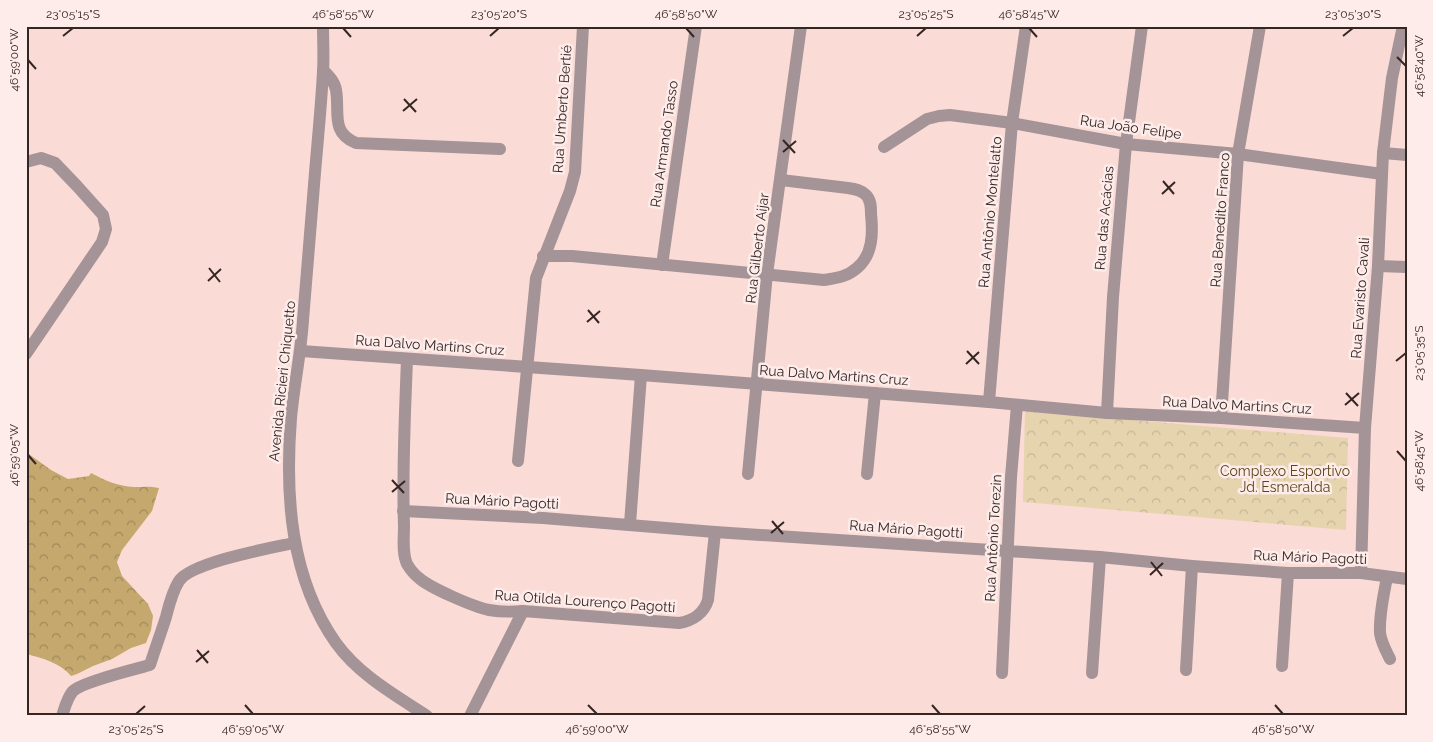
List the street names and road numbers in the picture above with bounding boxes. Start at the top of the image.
street label: Rua Umberto Bertié [550,44,574,174]
street label: Rua Armando Tasso [647,80,681,208]
street label: Rua João Felipe [1079,112,1183,142]
street label: Rua Antônio Montelatto [975,136,1005,288]
street label: Rua Benedito Franco [1207,152,1233,288]
street label: Rua das Acácias [1091,165,1117,271]
street label: Rua Gilberto Aijar [742,192,772,304]
street label: Rua Evaristo Cavali [1348,237,1372,359]
street label: Avenida Ricieri Chiquetto [266,300,298,462]
street label: Rua Dalvo Martins Cruz [355,332,505,358]
street label: Rua Dalvo Martins Cruz [759,362,909,388]
street label: Rua Dalvo Martins Cruz [1162,393,1312,417]
street label: Rua Antônio Torezin [982,474,1004,602]
street label: Rua Mário Pagotti [445,490,559,512]
street label: Rua Mário Pagotti [849,517,963,541]
street label: Rua Mário Pagotti [1253,547,1367,567]
street label: Rua Otilda Lourenço Pagotti [494,587,676,615]

